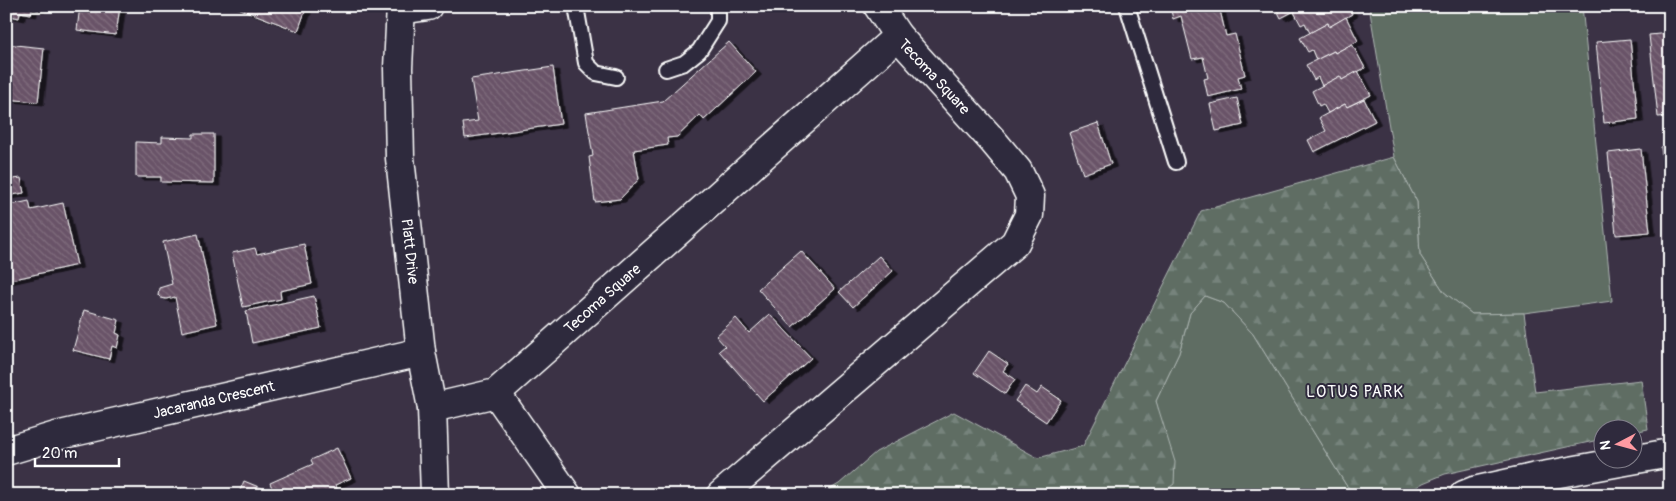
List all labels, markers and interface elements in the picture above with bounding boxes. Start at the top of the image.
street label: Tecoma Square [894,35,974,119]
street label: Platt Drive [397,218,423,286]
street label: Tecoma Square [560,259,645,338]
street label: Jacaranda Crescent [151,376,277,423]
district label: LOTUS PARK [1306,382,1404,402]
north arrow [1594,418,1644,468]
scale bar [35,436,119,468]
text: N [1597,440,1615,451]
text: 20 m [42,444,77,463]

